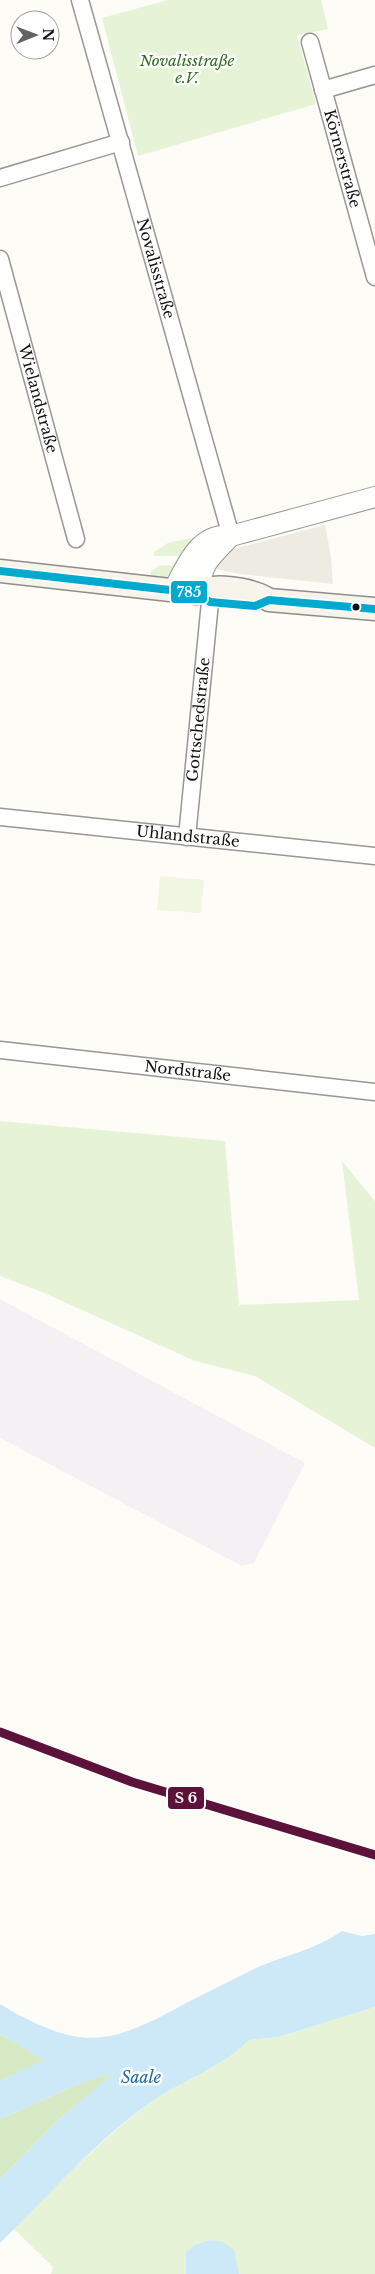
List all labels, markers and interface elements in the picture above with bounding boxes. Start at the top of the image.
north arrow [10,10,60,60]
text: N [39,28,57,42]
park label: Novalisstraße e.V. [139,51,234,87]
street label: Körnerstraße [320,107,365,210]
street label: Novalisstraße [133,216,179,321]
street label: Wielandstraße [14,341,62,455]
line badge: 785 [170,580,208,604]
text: 785 [177,583,201,601]
unlabelled marker [351,602,361,612]
street label: Gottschedstraße [182,656,214,783]
street label: Uhlandstraße [135,821,241,851]
street label: Nordstraße [144,1056,232,1085]
line badge: S 6 [167,1786,205,1810]
text: S 6 [175,1789,197,1807]
water label: Saale [121,2067,162,2087]

